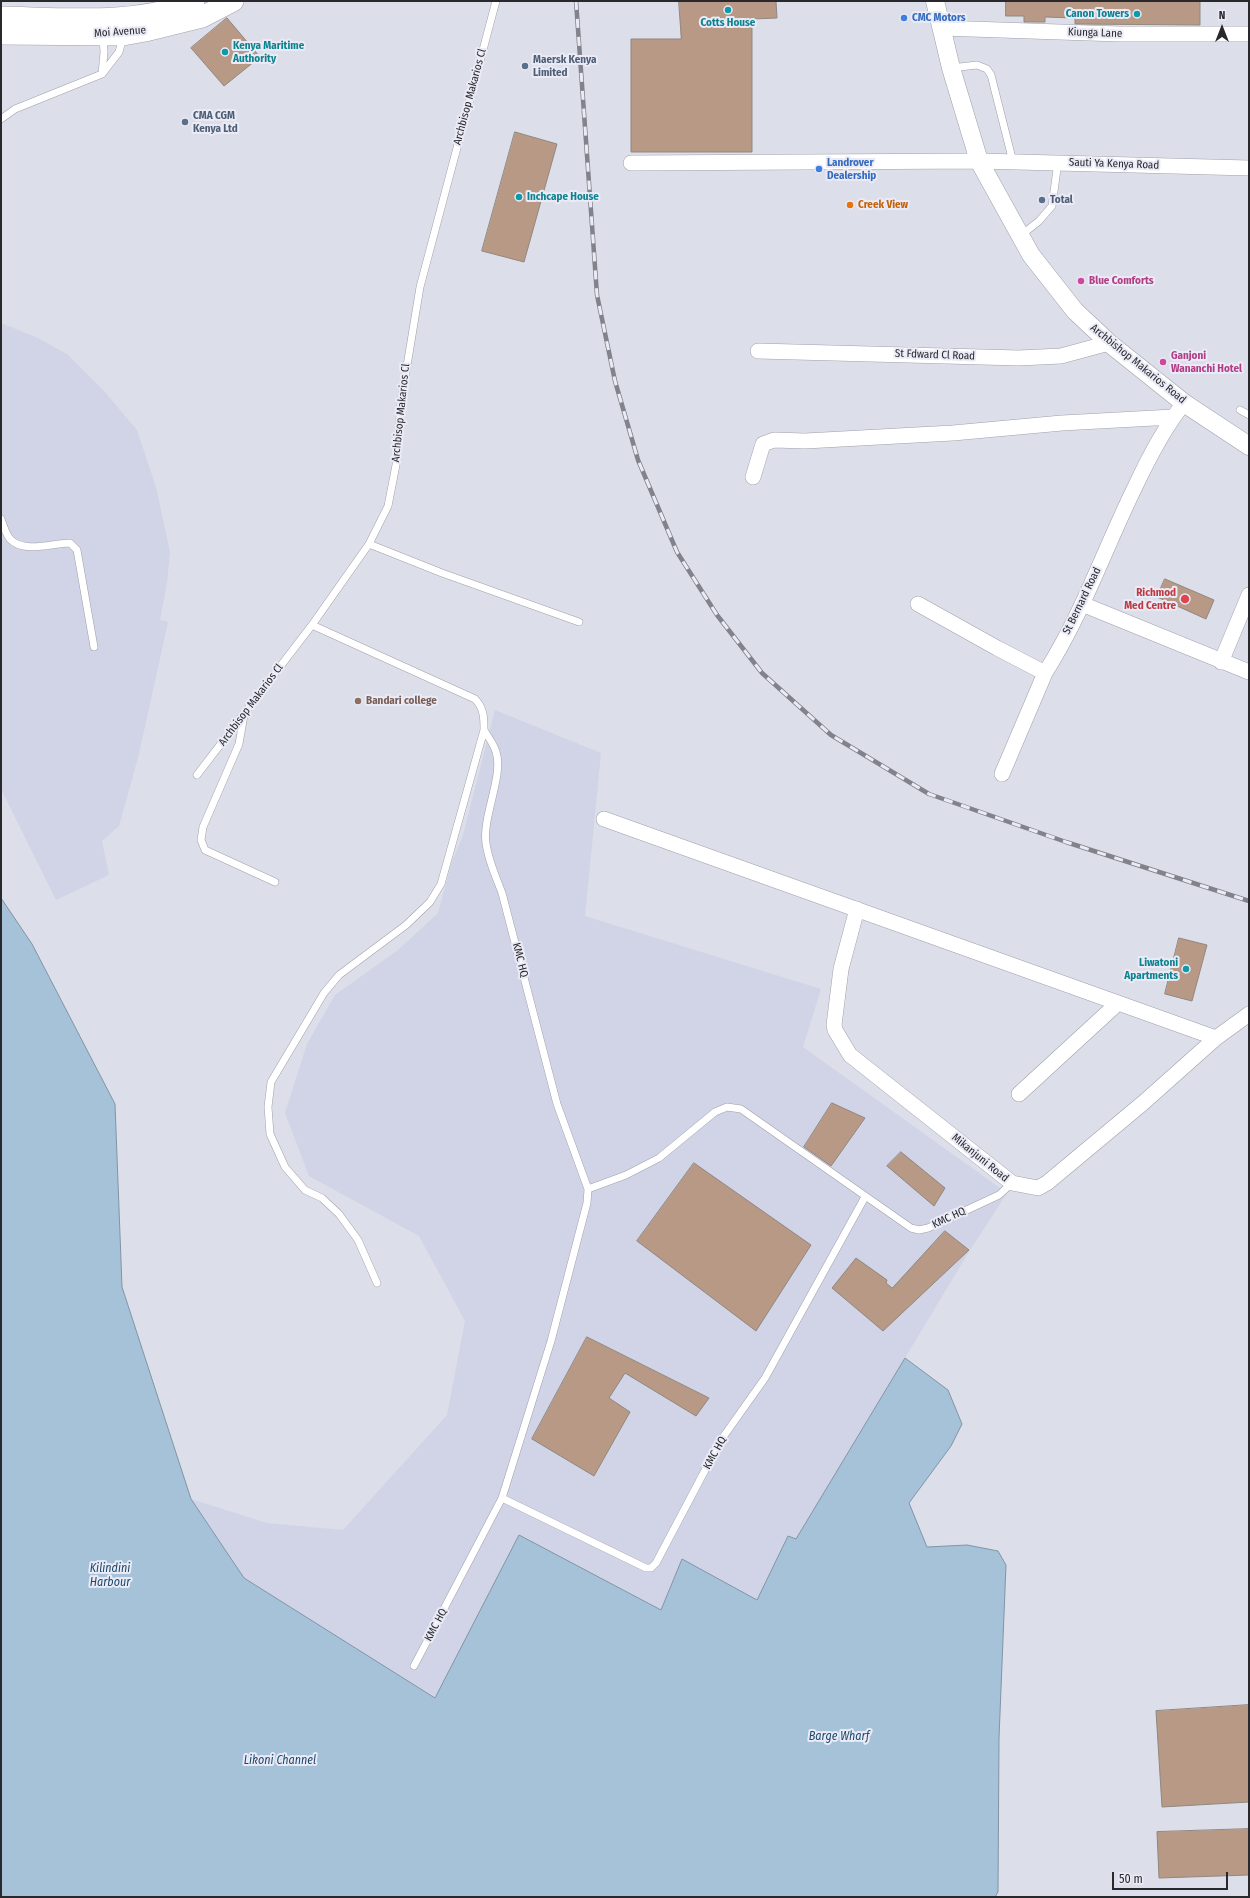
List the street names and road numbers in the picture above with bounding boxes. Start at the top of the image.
street label: Moi Avenue [94,24,146,40]
street label: Kiunga Lane [1068,25,1122,41]
street label: Archbisop Makarios Cl [451,47,489,147]
street label: Sauti Ya Kenya Road [1069,156,1159,172]
street label: Archbishop Makarios Road [1088,321,1188,407]
street label: St Fdward Cl Road [895,347,975,363]
street label: Archbisop Makarios Cl [389,363,413,463]
street label: St Bernard Road [1060,565,1104,637]
street label: Archbisop Makarios Cl [216,661,286,749]
street label: KMC HQ [509,941,531,979]
street label: Mikanjuni Road [949,1131,1011,1185]
street label: KMC HQ [930,1205,968,1231]
street label: KMC HQ [701,1434,729,1472]
street label: KMC HQ [422,1606,450,1644]

